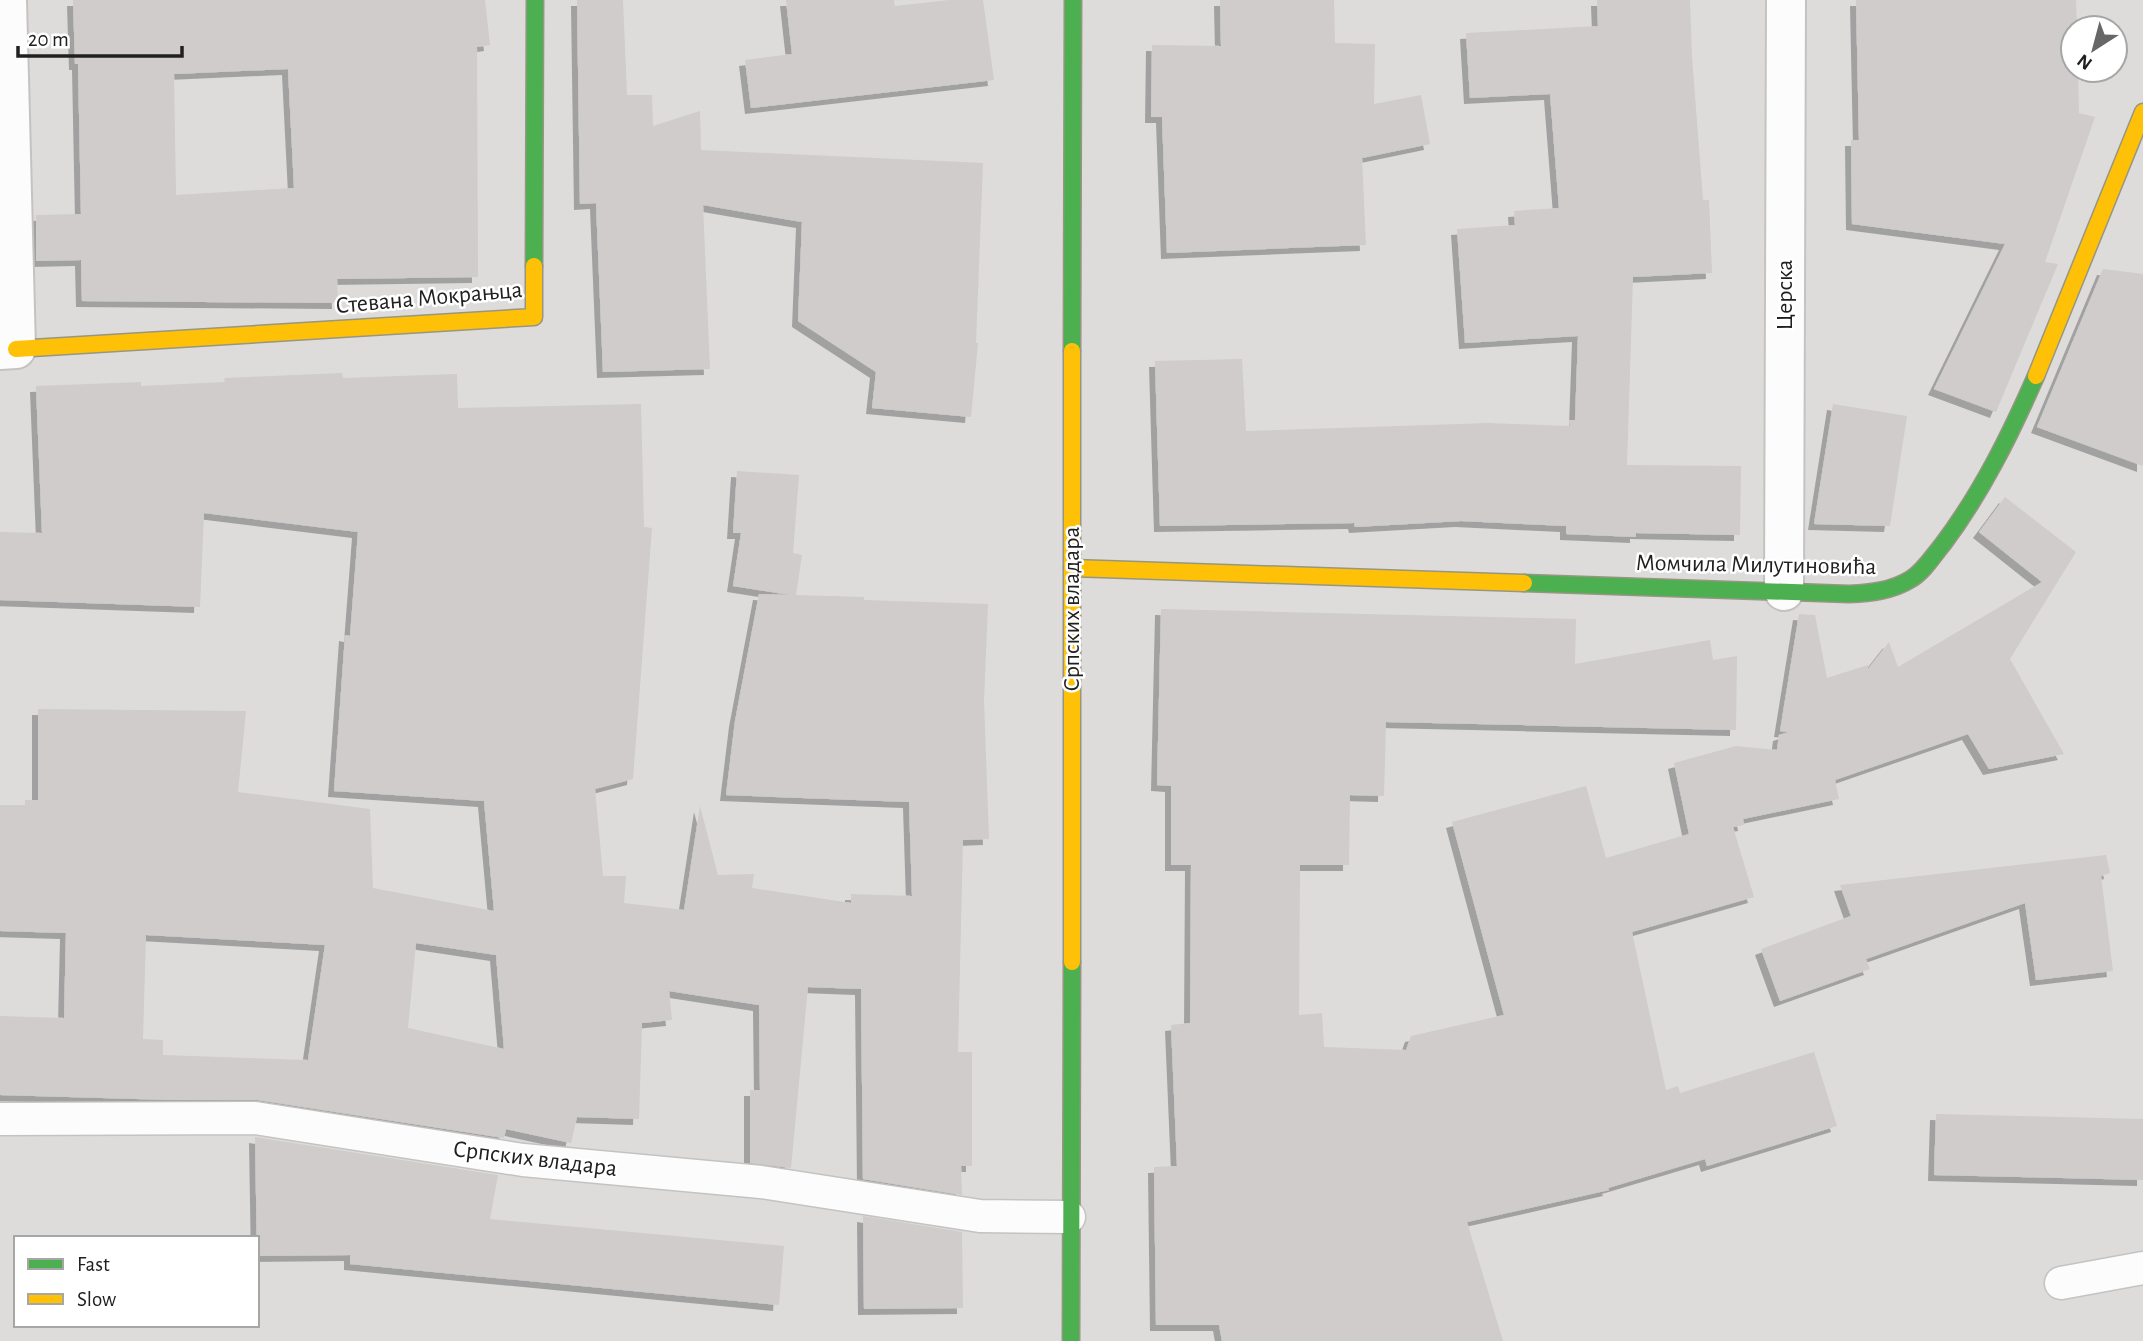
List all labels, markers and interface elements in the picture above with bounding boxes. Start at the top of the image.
scale bar [18,14,182,58]
north arrow [2059,14,2129,84]
text: 20 m [28,29,69,50]
text: N [2074,50,2096,73]
street label: Церска [1773,260,1797,330]
street label: Стевана Мокрањца [335,278,523,318]
street label: Српских владара [1060,526,1084,691]
street label: Момчила Милутиновића [1636,551,1877,579]
street label: Српских владара [452,1137,618,1181]
legend [14,1236,259,1327]
text: Fast [77,1254,110,1275]
text: Slow [77,1289,116,1310]

